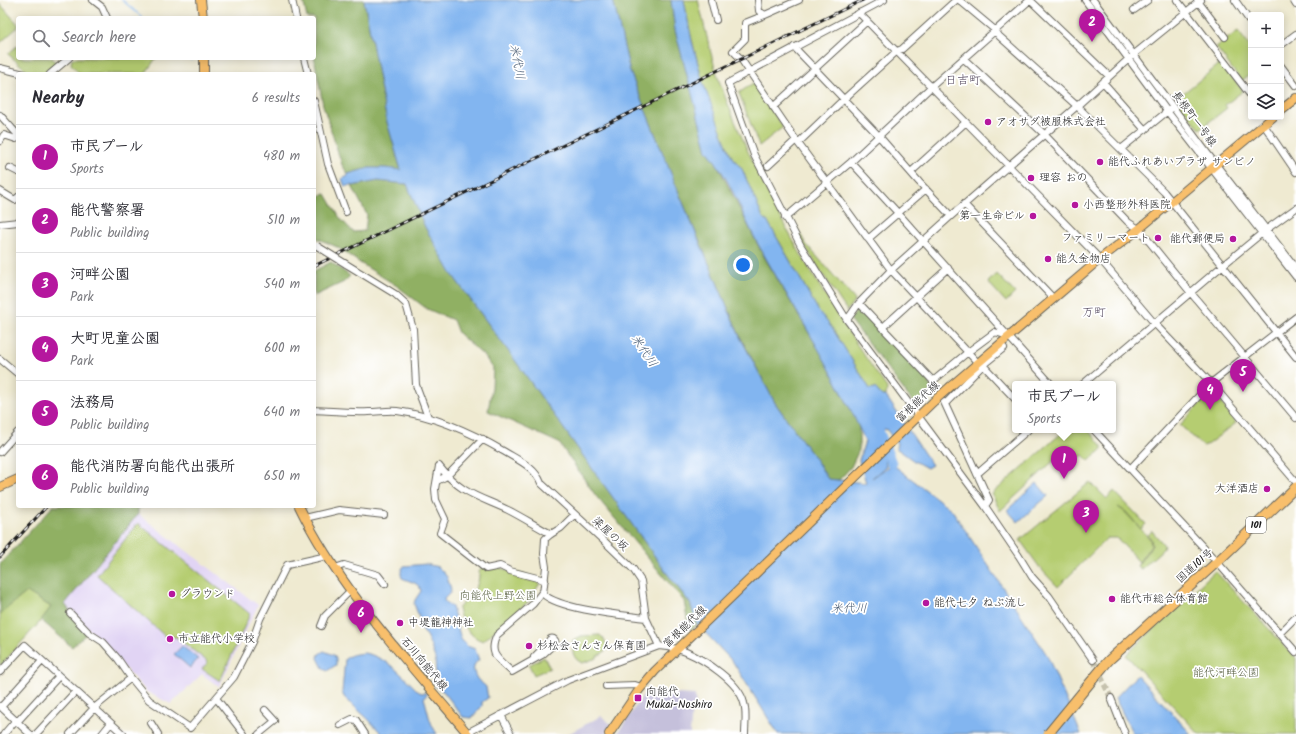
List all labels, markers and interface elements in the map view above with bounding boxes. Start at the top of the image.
pin: 2 [1079,9,1105,42]
map controls [1248,12,1284,120]
button: + [1248,12,1284,48]
search box [16,16,316,60]
text: Search here [62,26,136,50]
icon: search [30,27,52,49]
water label: 米代川 [504,43,530,81]
button: − [1248,48,1284,84]
district label: 日吉町 [945,71,981,90]
button: layers [1248,84,1284,120]
text: Nearby [32,85,84,112]
street label: 長根町一号線 [1167,87,1221,151]
text: 6 results [252,88,300,109]
place label: アオサダ被服株式会社 [996,113,1106,131]
marker: アオサダ被服株式会社 [983,117,993,127]
text: 市民プール [70,135,144,159]
text: 1 [43,146,47,167]
text: 480 m [263,146,300,167]
place label: 能代ふれあいプラザ サンピノ [1108,153,1255,171]
marker: 能代ふれあいプラザ サンピノ [1095,157,1105,167]
text: Sports [70,159,104,180]
place label: 理容 おの [1039,169,1087,187]
marker: 理容 おの [1026,173,1036,183]
place label: 小西整形外科医院 [1083,196,1171,214]
text: 能代警察署 [70,199,145,223]
marker: 小西整形外科医院 [1070,200,1080,210]
place label: 第一生命ビル [959,207,1025,225]
text: 2 [41,210,49,231]
text: 510 m [267,210,300,231]
marker: 第一生命ビル [1028,211,1038,221]
text: Public building [70,223,149,244]
place label: ファミリーマート [1062,229,1150,247]
place label: 能代郵便局 [1170,230,1225,248]
marker: ファミリーマート [1153,233,1163,243]
marker: 能代郵便局 [1228,234,1238,244]
place label: 能久金物店 [1056,250,1111,268]
marker: 能久金物店 [1043,254,1053,264]
your location [733,255,753,275]
text: 河畔公園 [70,263,130,287]
text: 3 [41,274,49,295]
text: 540 m [264,274,300,295]
text: Park [70,287,94,308]
district label: 万町 [1082,303,1106,322]
text: 大町児童公園 [70,327,160,351]
water label: 米代川 [626,331,662,371]
text: 4 [41,338,49,359]
text: 600 m [264,338,300,359]
text: Park [70,351,94,372]
pin: 5 [1230,359,1256,392]
street label: 富根能代線 [892,377,944,427]
pin: 4 [1197,377,1223,410]
popup [1012,381,1116,433]
text: 市民プール [1027,385,1101,409]
text: 法務局 [70,391,115,415]
text: 5 [42,402,48,423]
text: 640 m [264,402,300,423]
text: Sports [1027,409,1061,430]
text: Public building [70,415,149,436]
pin: 1 [1051,446,1077,479]
text: 能代消防署向能代出張所 [70,455,235,479]
text: 6 [41,466,49,487]
text: 650 m [264,466,300,487]
text: Public building [70,479,149,500]
place label: 大洋酒店 [1215,480,1259,498]
marker: 大洋酒店 [1262,484,1272,494]
pin: 3 [1073,500,1099,533]
street label: 梁屋の坂 [588,512,632,556]
road number: 101 [1246,517,1266,533]
street label: 国道101号 [1172,544,1218,588]
place label: グラウンド [180,585,235,603]
park label: 向能代上野公園 [460,587,537,605]
marker: グラウンド [167,589,177,599]
place label: 能代市総合体育館 [1120,590,1208,608]
place label: 能代七夕 ねぶ流し [934,594,1026,612]
marker: 能代市総合体育館 [1107,594,1117,604]
marker: 能代七夕 ねぶ流し [921,598,931,608]
water label: 米代川 [831,599,867,618]
pin: 6 [348,600,374,633]
street label: 富根能代線 [659,601,711,653]
place label: 中堤龍神神社 [408,614,474,632]
marker: 中堤龍神神社 [395,618,405,628]
place label: 市立能代小学校 [178,630,255,648]
street label: 石川向能代線 [396,633,452,695]
marker: 市立能代小学校 [165,634,175,644]
place label: 杉松会さんさん保育園 [537,637,646,655]
marker: 杉松会さんさん保育園 [524,641,534,651]
park label: 能代河畔公園 [1193,664,1259,682]
place label: 向能代 Mukai-Noshiro [646,683,712,714]
marker: 向能代 Mukai-Noshiro [633,693,643,703]

